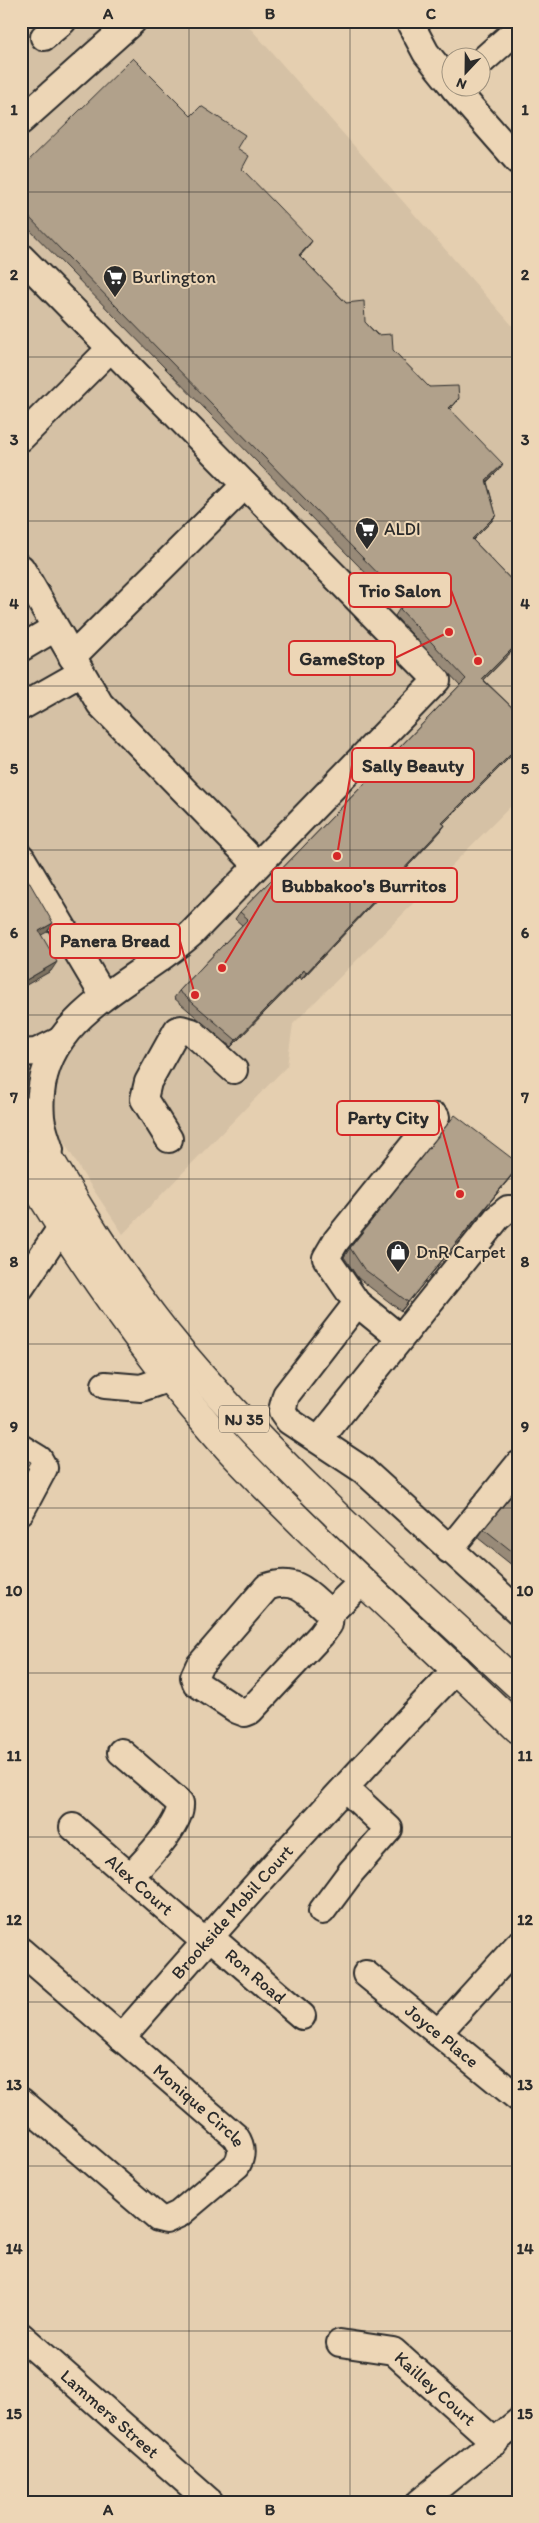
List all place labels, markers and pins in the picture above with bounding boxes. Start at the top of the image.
supermarket icon: Burlington [102,264,128,298]
place label: Burlington [132,266,216,288]
supermarket icon: ALDI [354,516,380,550]
place label: ALDI [384,518,421,540]
callout: Trio Salon [349,573,451,607]
callout: GameStop [289,641,395,675]
callout: Sally Beauty [352,748,474,782]
callout: Bubbakoo's Burritos [272,868,457,902]
callout: Panera Bread [50,924,180,958]
callout: Party City [337,1101,439,1135]
shop icon: DnR Carpet [385,1239,411,1273]
place label: DnR Carpet [416,1241,506,1263]

